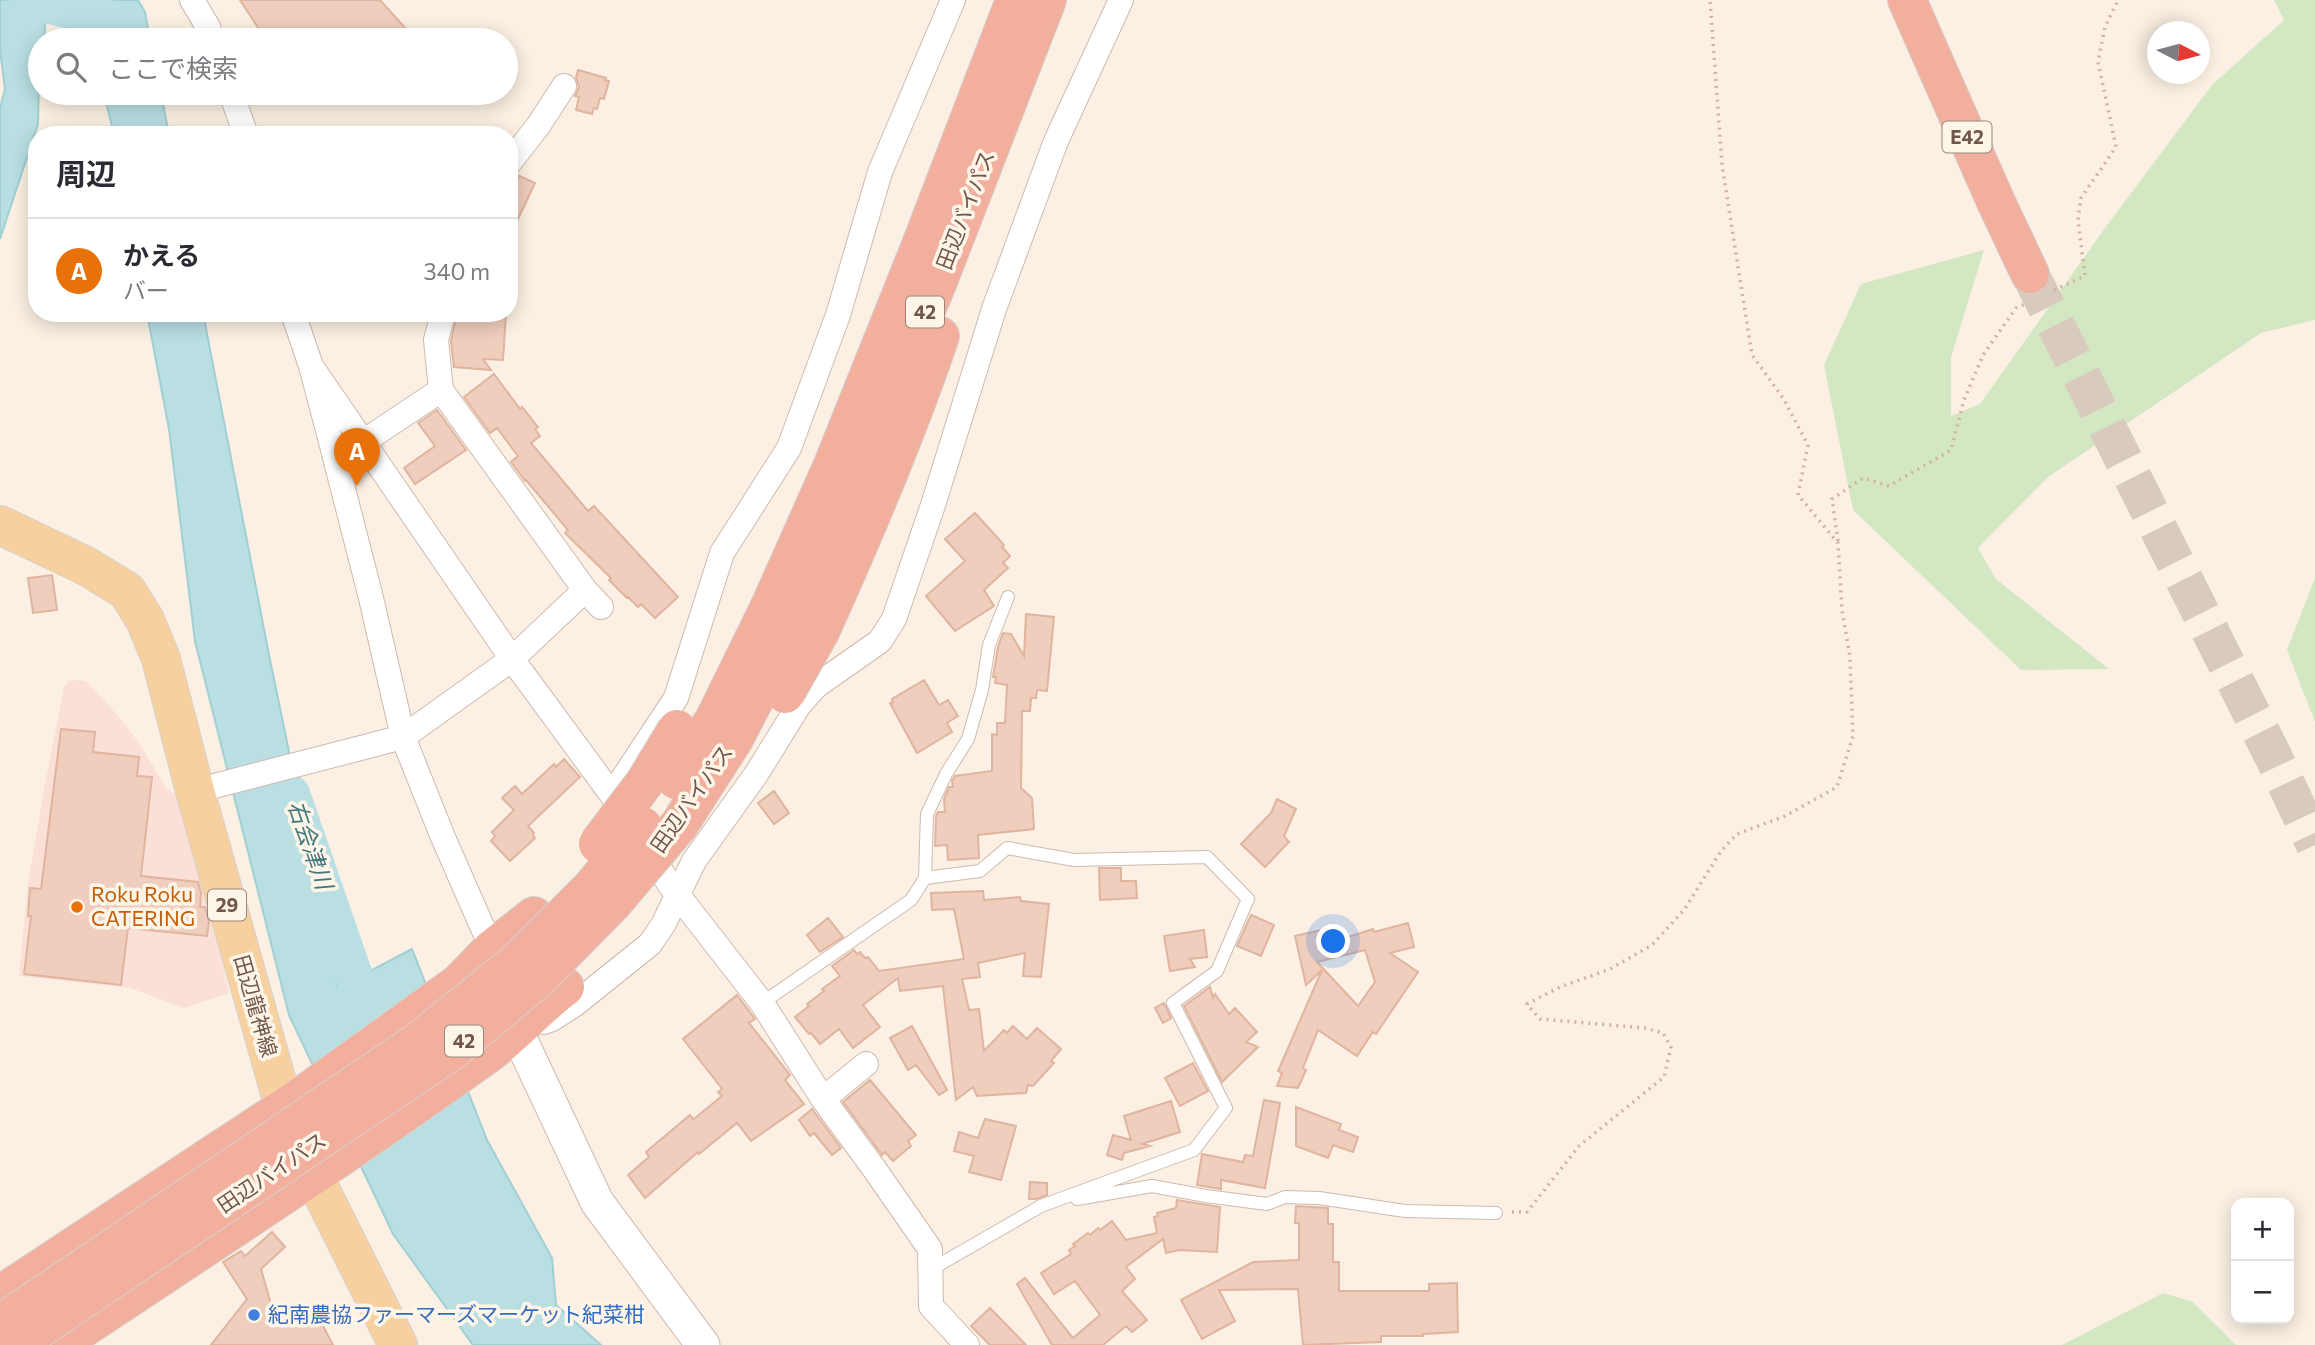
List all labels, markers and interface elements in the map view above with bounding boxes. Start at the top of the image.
north arrow [2147,21,2210,84]
search box [28,28,518,105]
icon: search [52,48,90,86]
text: ここで検索 [108,52,238,83]
road number: E42 [1942,122,1992,153]
street label: 田辺バイパス [930,146,999,273]
text: 周辺 [56,154,116,191]
text: かえる [123,239,200,270]
text: A [71,257,87,285]
text: 340 m [424,257,490,285]
text: バー [123,276,169,304]
road number: 42 [906,296,944,328]
pin: A [334,428,380,486]
street label: 田辺バイパス [645,740,737,857]
water label: 右会津川 [283,797,340,896]
place label: Roku Roku CATERING [91,881,195,930]
road number: 29 [208,890,246,920]
marker: Roku Roku CATERING [69,899,85,915]
your location [1316,924,1350,958]
street label: 田辺龍神線 [230,952,283,1059]
road number: 42 [445,1026,483,1056]
street label: 田辺バイパス [212,1126,330,1217]
map controls [2231,1198,2294,1324]
button: + [2231,1198,2294,1261]
button: − [2231,1261,2294,1324]
place label: 紀南農協ファーマーズマーケット紀菜柑 [268,1301,645,1326]
marker: 紀南農協ファーマーズマーケット紀菜柑 [246,1307,262,1323]

